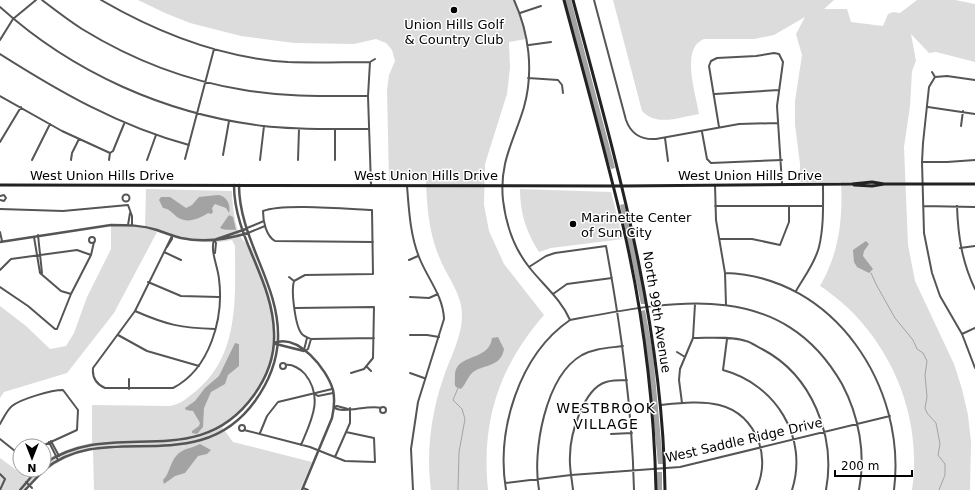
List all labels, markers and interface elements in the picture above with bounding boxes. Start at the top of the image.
marker: Union Hills Golf & Country Club [449,5,459,15]
place label: Union Hills Golf & Country Club [404,17,504,47]
street label: West Union Hills Drive [30,168,174,183]
street label: West Union Hills Drive [354,168,498,183]
street label: West Union Hills Drive [678,168,822,183]
place label: Marinette Center of Sun City [581,210,692,240]
marker: Marinette Center of Sun City [568,219,578,229]
street label: North 99th Avenue [640,250,674,374]
district label: WESTBROOK VILLAGE [556,400,656,432]
street label: West Saddle Ridge Drive [664,415,824,465]
north arrow [12,438,52,478]
scale bar [835,452,912,478]
text: 200 m [841,459,879,473]
text: N [27,461,37,474]

